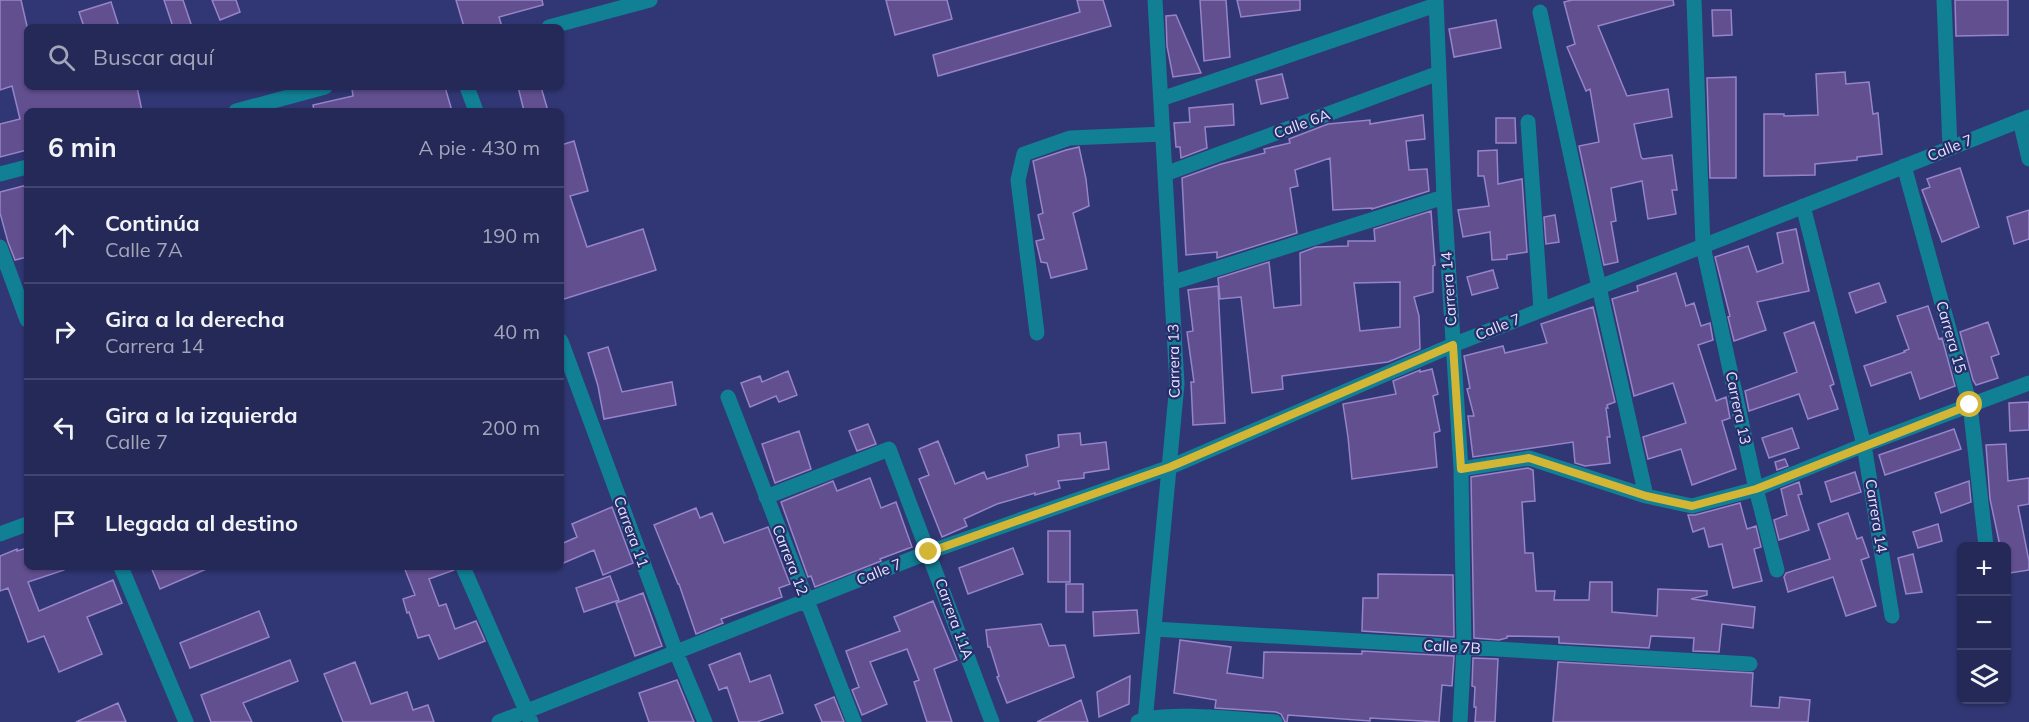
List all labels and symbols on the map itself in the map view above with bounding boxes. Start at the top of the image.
street label: Calle 6A [1271,105,1332,142]
street label: Calle 7 [1924,130,1975,165]
street label: Carrera 14 [1436,251,1461,327]
street label: Carrera 15 [1932,299,1971,375]
street label: Calle 7 [1472,309,1523,344]
street label: Carrera 13 [1163,324,1184,398]
street label: Carrera 13 [1721,370,1756,446]
route start [1956,391,1982,417]
street label: Carrera 14 [1861,478,1892,554]
street label: Carrera 11 [610,494,653,570]
street label: Carrera 12 [768,522,813,598]
route end [915,538,941,564]
street label: Calle 7 [853,554,904,589]
street label: Carrera 11A [931,576,978,662]
street label: Calle 7B [1423,636,1481,657]

